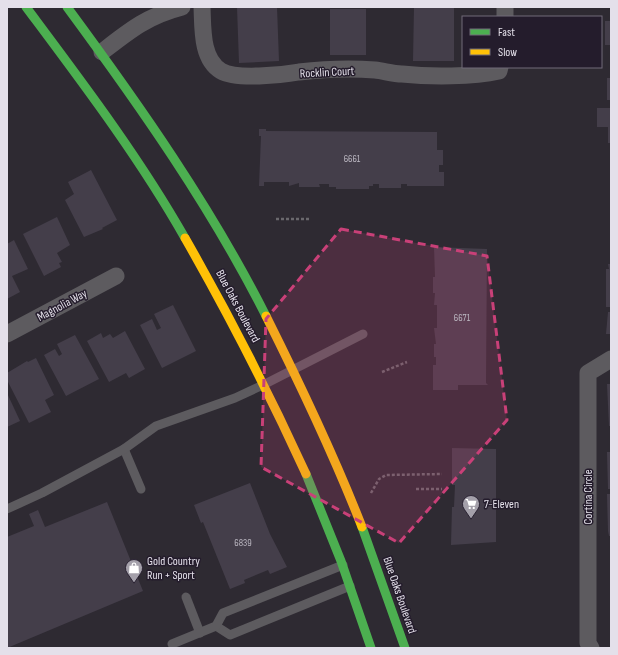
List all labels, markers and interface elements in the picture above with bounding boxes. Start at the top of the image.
legend [462,16,602,68]
text: Fast [498,25,515,40]
text: Slow [498,45,517,60]
street label: Rocklin Court [299,64,355,81]
house number: 6661 [344,153,361,165]
street label: Blue Oaks Boulevard [212,267,263,345]
street label: Magnolia Way [35,286,90,325]
house number: 6671 [454,312,471,324]
street label: Cortina Circle [581,469,596,525]
supermarket icon: 7-Eleven [461,494,481,519]
place label: 7-Eleven [484,497,519,512]
house number: 6839 [234,537,252,549]
place label: Gold Country Run + Sport [147,554,200,583]
street label: Blue Oaks Boulevard [379,555,420,635]
shop icon: Gold Country Run + Sport [124,558,144,583]

